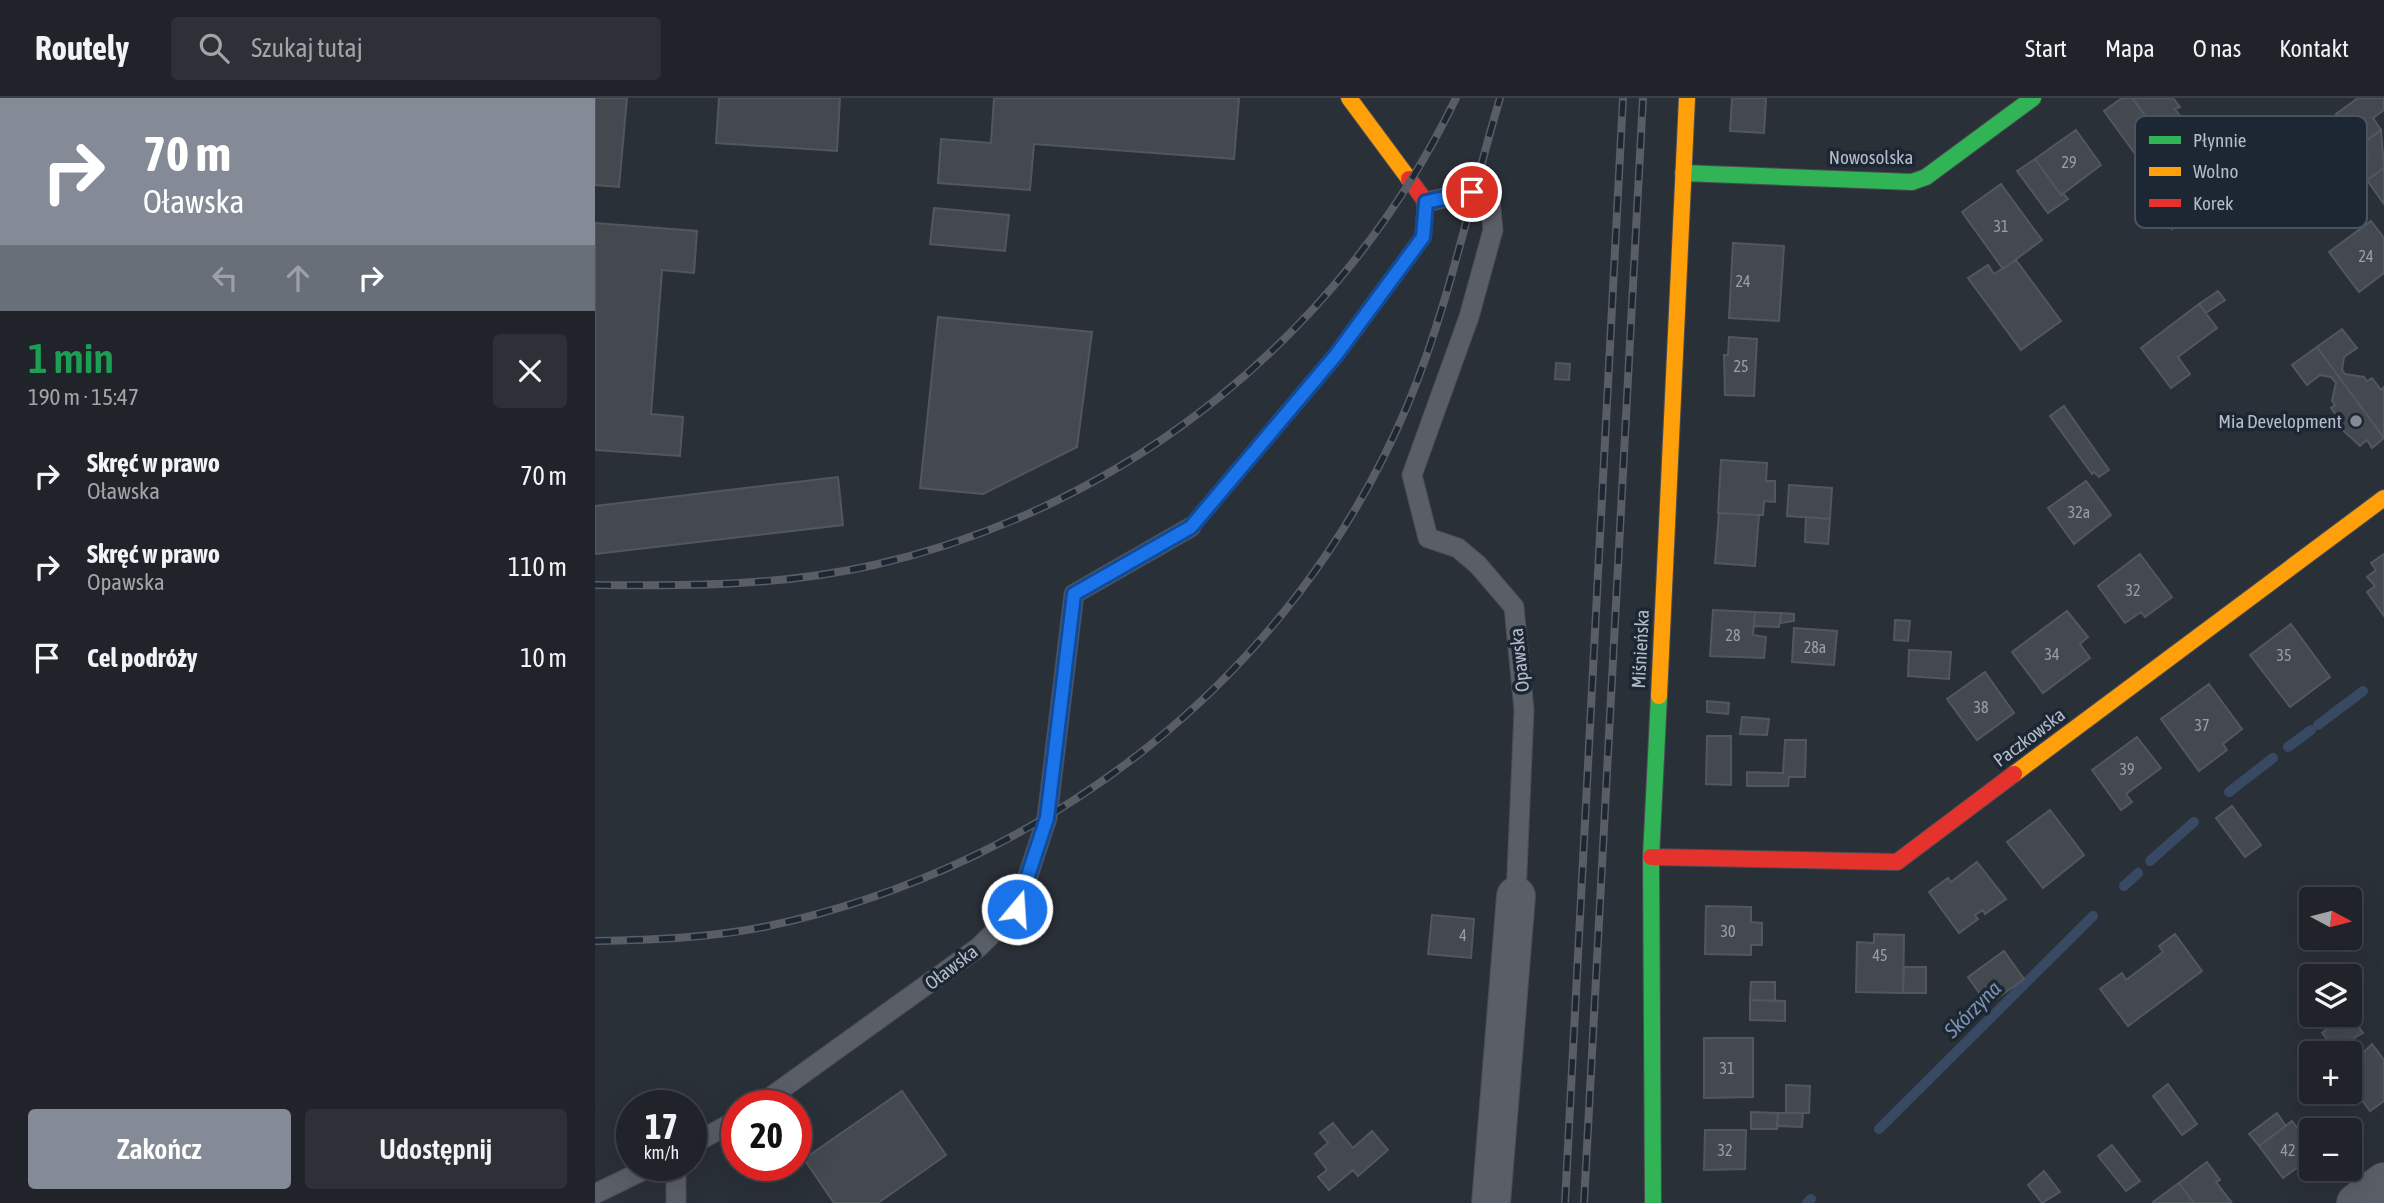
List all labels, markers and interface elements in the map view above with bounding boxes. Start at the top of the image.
search box [171,17,661,80]
text: Routely [35,29,129,67]
icon: search [195,29,233,67]
text: Szukaj tutaj [251,33,363,63]
text: Start [2025,35,2067,62]
text: Mapa [2105,35,2155,62]
text: O nas [2193,35,2241,62]
text: Kontakt [2279,35,2349,62]
legend [2135,116,2367,228]
text: 70 m [143,125,231,181]
icon: right [28,126,119,217]
text: Płynnie [2193,129,2246,151]
street label: Nowosolska [1829,146,1913,168]
house number: 29 [2061,153,2077,171]
text: Wolno [2193,160,2238,182]
pin [1442,162,1502,222]
icon: arrive [1453,173,1491,211]
text: Oławska [143,183,244,220]
text: Korek [2193,192,2234,214]
house number: 31 [1993,217,2009,235]
house number: 24 [2358,247,2374,265]
icon: left [206,259,244,297]
icon: ahead [279,259,317,297]
icon: right [352,259,390,297]
house number: 24 [1735,272,1751,290]
text: 1 min [28,334,114,382]
button: close [493,334,567,408]
house number: 25 [1733,357,1749,375]
text: 190 m · 15:47 [28,384,139,410]
place label: Mia Development [2218,410,2342,432]
marker: Mia Development [2348,413,2364,429]
text: Skręć w prawo [87,448,220,478]
icon: right [28,457,66,495]
text: 70 m [520,461,567,491]
text: Oławska [87,478,160,504]
house number: 32a [2068,503,2090,521]
text: Skręć w prawo [87,539,220,569]
icon: right [28,548,66,586]
text: 110 m [508,552,567,582]
text: Opawska [87,569,165,595]
house number: 32 [2125,581,2141,599]
street label: Miśnieńska [1627,609,1653,689]
house number: 28 [1725,626,1741,644]
street label: Opawska [1505,627,1533,693]
house number: 28a [1804,638,1826,656]
icon: arrive [28,639,66,677]
text: Cel podróży [87,643,198,673]
text: 10 m [520,643,567,673]
house number: 34 [2044,645,2060,663]
house number: 35 [2276,646,2292,664]
house number: 38 [1973,698,1989,716]
street label: Paczkowska [1989,703,2069,771]
house number: 37 [2194,716,2210,734]
house number: 39 [2119,760,2135,778]
position arrow [980,872,1054,946]
north arrow [2299,887,2363,950]
map controls [2299,887,2362,1181]
house number: 30 [1720,922,1736,940]
house number: 4 [1459,926,1467,944]
street label: Oławska [920,940,982,994]
house number: 45 [1872,946,1888,964]
button: layers [2299,964,2362,1027]
water label: Skórzyna [1938,976,2005,1043]
button: + [2299,1041,2362,1104]
house number: 31 [1719,1059,1735,1077]
speed limit sign: 20 [721,1090,812,1181]
text: 17 [645,1106,678,1146]
button: Zakończ [28,1109,291,1189]
button: Udostępnij [305,1109,567,1189]
button: − [2299,1118,2362,1181]
house number: 32 [1717,1141,1733,1159]
house number: 42 [2280,1141,2296,1159]
text: km/h [644,1142,679,1163]

